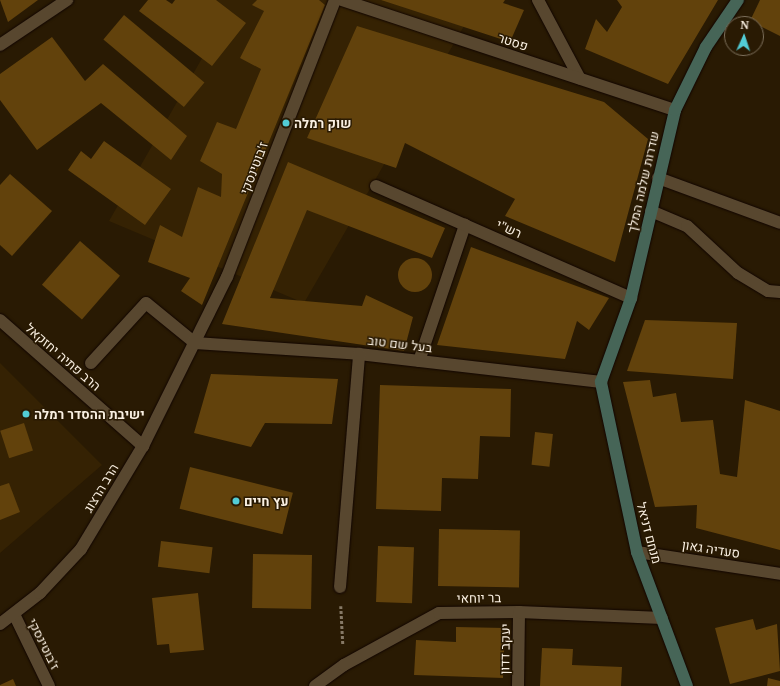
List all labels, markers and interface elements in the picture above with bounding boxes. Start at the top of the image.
north arrow [724,16,764,56]
text: N [740,17,749,32]
street label: פסטר [496,30,530,54]
place label: שוק רמלה [294,115,351,131]
marker: שוק רמלה [281,118,291,128]
street label: שדרות שלמה המלך [624,130,662,234]
street label: ז'בוטינסקי [237,139,271,197]
street label: רש"י [494,217,524,241]
street label: הרב פתיה יחזקאל [22,320,104,394]
street label: בעל שם טוב [367,332,433,356]
place label: ישיבת ההסדר רמלה [34,406,145,422]
marker: ישיבת ההסדר רמלה [21,409,31,419]
street label: הרב הרצוג [80,461,122,515]
place label: עץ חיים [244,493,289,509]
marker: עץ חיים [231,496,241,506]
street label: מנחם דניאל [633,501,665,565]
street label: סעדיה גאון [681,537,741,561]
street label: בר יוחאי [457,590,501,606]
street label: ז'בוטינסקי [25,616,63,672]
street label: יעקב דדון [497,623,513,675]

